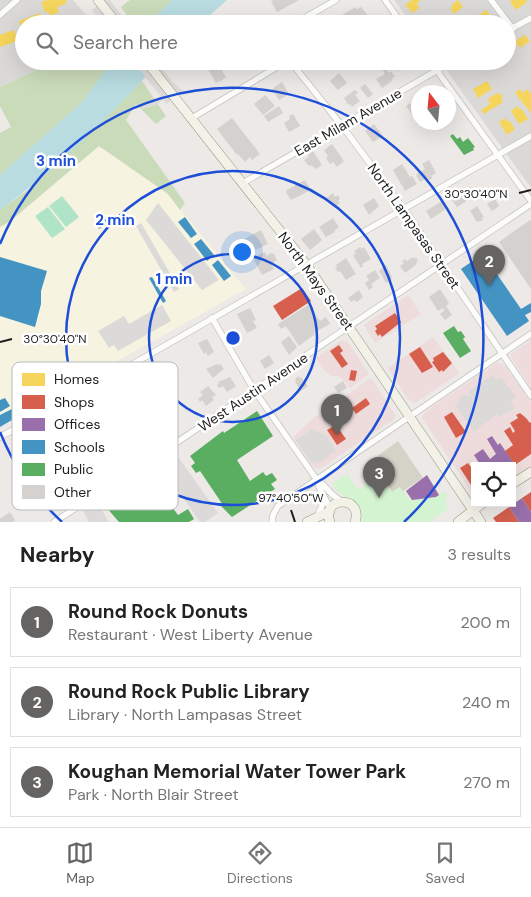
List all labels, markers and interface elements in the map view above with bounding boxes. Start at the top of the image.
search box [15,15,516,70]
icon: search [33,29,61,57]
text: Search here [73,30,178,55]
street label: East Milam Avenue [291,84,405,160]
north arrow [411,85,456,130]
text: 3 min [36,151,76,171]
street label: North Lampasas Street [364,160,464,292]
text: 30°30'40"N [444,186,508,202]
text: 2 min [95,210,135,230]
street label: North Mays Street [274,228,358,334]
your location [229,239,255,265]
pin: 2 [473,245,505,286]
text: 1 min [156,269,192,289]
centre of rings [224,329,242,347]
text: 30°30'40"N [23,331,87,347]
street label: West Austin Avenue [195,349,311,435]
legend [12,362,178,510]
text: Homes [54,370,99,388]
text: Shops [54,393,94,411]
pin: 1 [321,394,353,435]
text: Offices [54,415,100,433]
text: Schools [54,438,105,456]
pin: 3 [363,457,395,498]
text: Public [54,460,93,478]
map controls [471,462,516,507]
button: locate [471,462,516,507]
text: Other [54,483,92,501]
text: 97°40'50"W [258,490,324,506]
text: Nearby [20,541,94,569]
text: 3 results [448,544,511,565]
text: Round Rock Donuts [68,599,248,624]
text: 1 [34,612,40,633]
text: 200 m [461,612,510,633]
text: Restaurant · West Liberty Avenue [68,624,313,645]
text: Round Rock Public Library [68,679,310,704]
text: 2 [32,692,42,713]
text: 240 m [462,692,510,713]
text: Library · North Lampasas Street [68,704,302,725]
text: Koughan Memorial Water Tower Park [68,759,406,784]
text: 3 [32,772,42,793]
text: 270 m [463,772,510,793]
text: Park · North Blair Street [68,784,239,805]
tab: Map [66,839,94,887]
tab: Directions [227,839,293,887]
tab: Saved [425,839,465,887]

